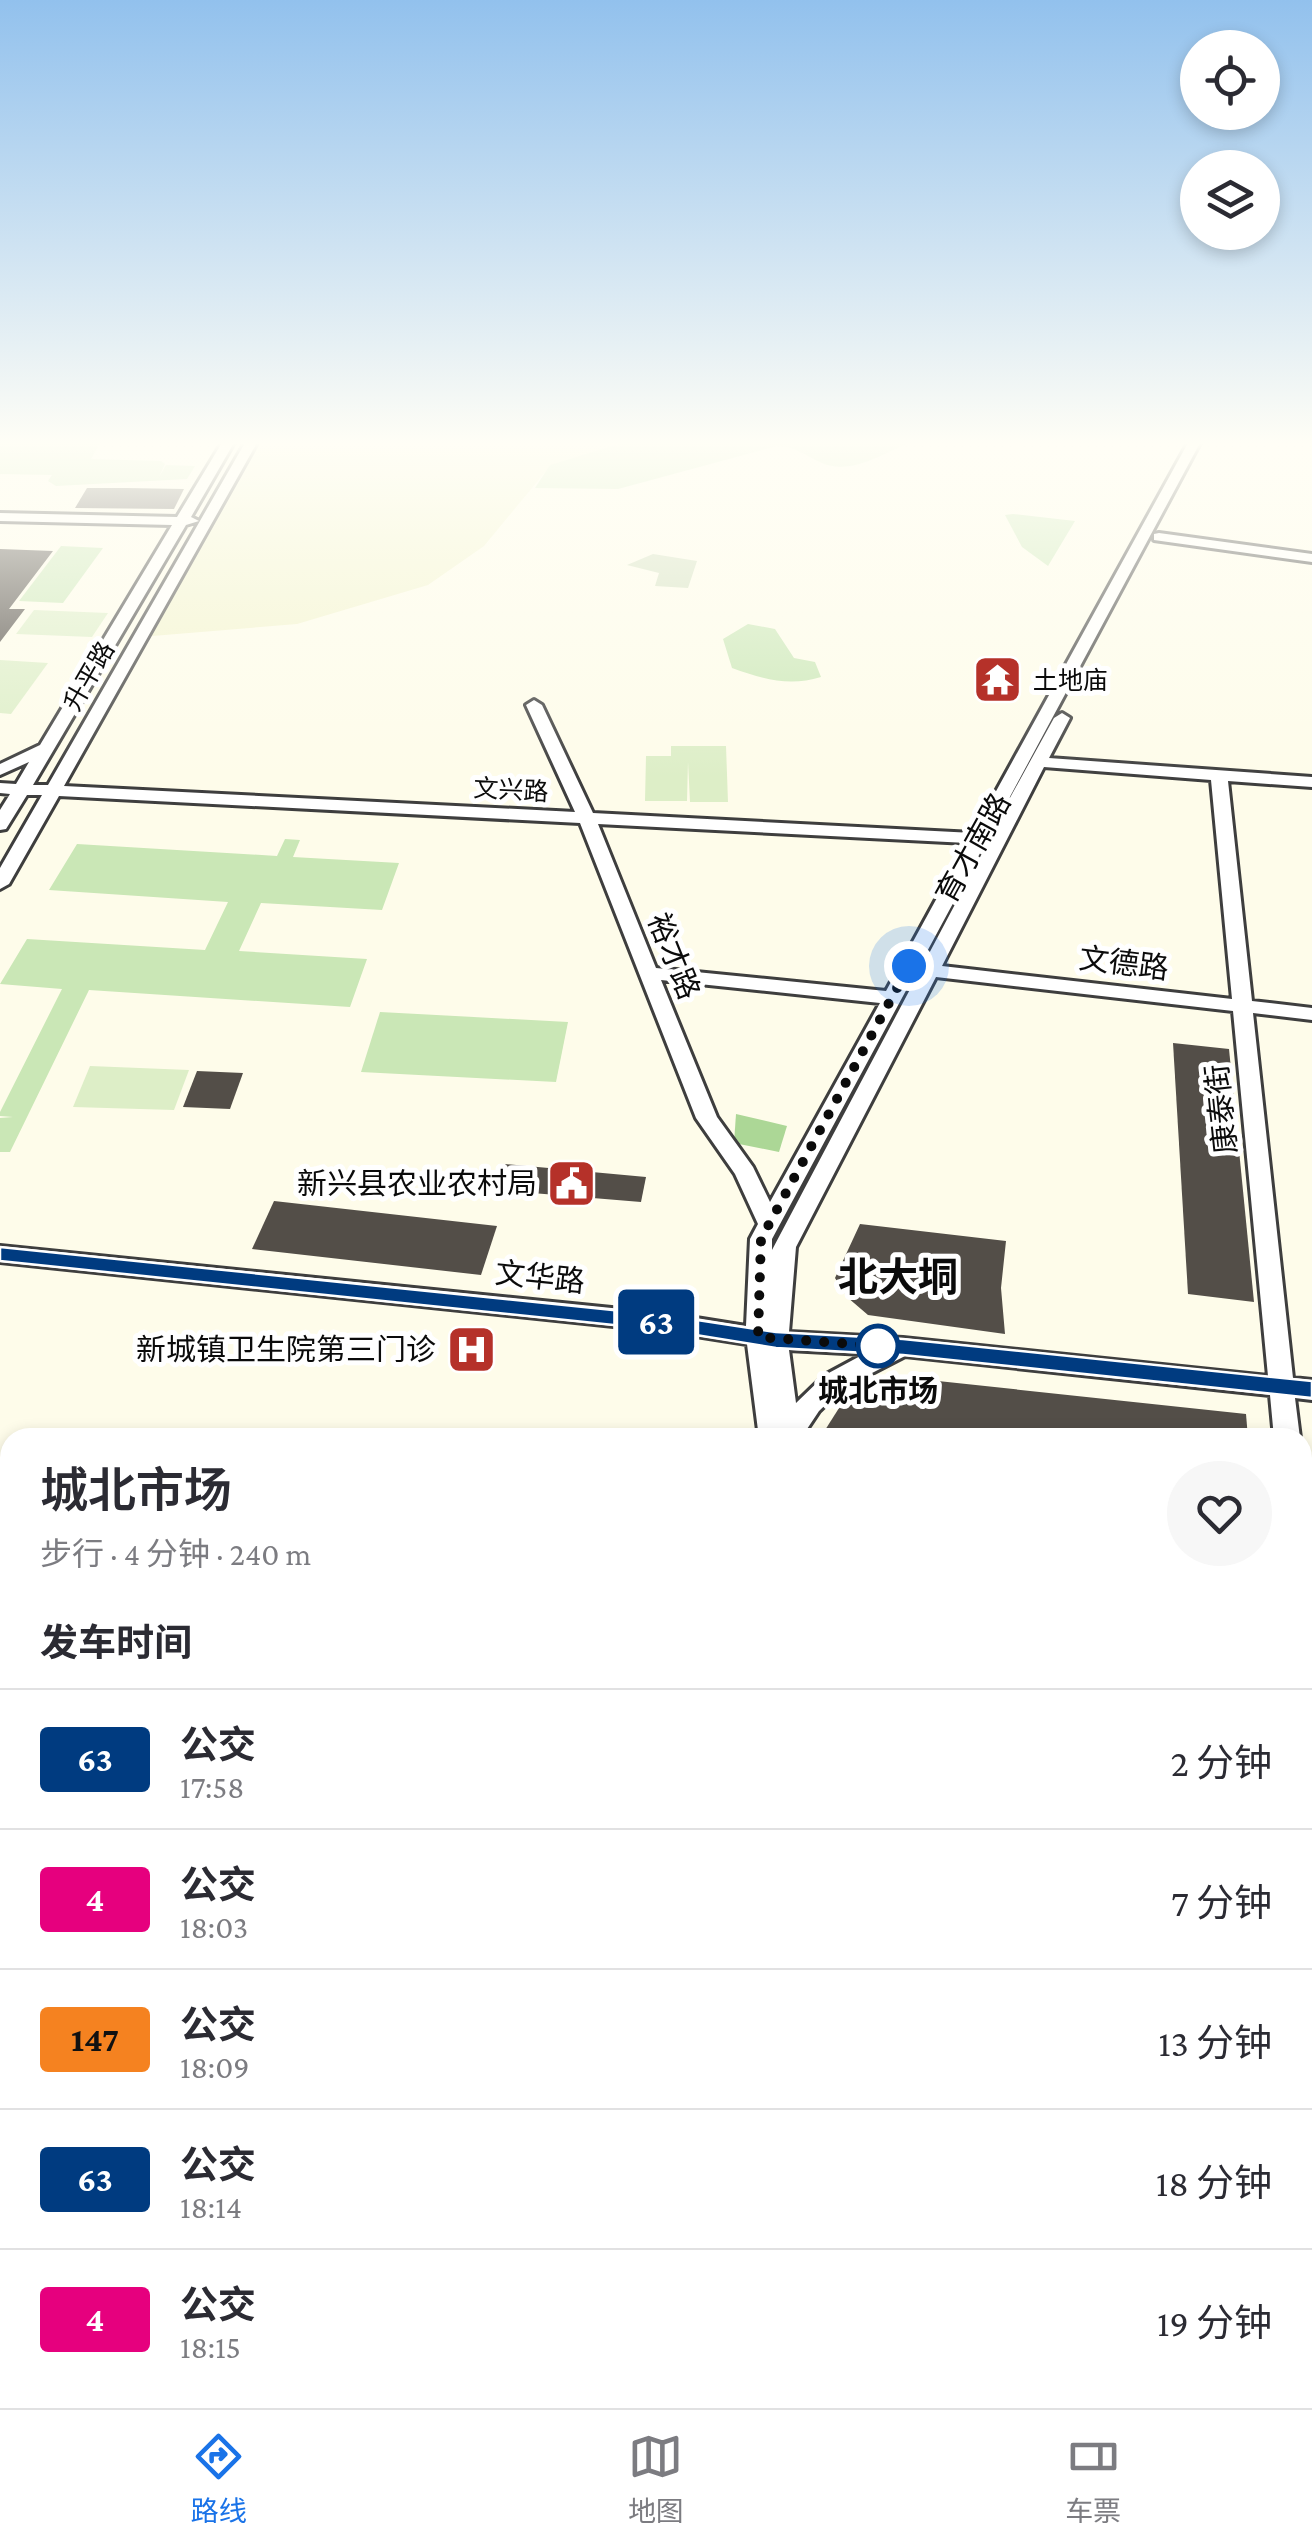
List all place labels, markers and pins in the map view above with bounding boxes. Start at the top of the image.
temple icon: 土地庙 [972,654,1024,706]
place label: 土地庙 [1033,667,1108,694]
public building icon: 新兴县农业农村局 [546,1157,598,1209]
place label: 新兴县农业农村局 [297,1167,537,1200]
hospital icon: 新城镇卫生院第三门诊 [445,1323,497,1375]
marker: 城北市场 [857,1325,899,1367]
place label: 新城镇卫生院第三门诊 [136,1333,436,1366]
place label: 城北市场 [818,1374,938,1407]

